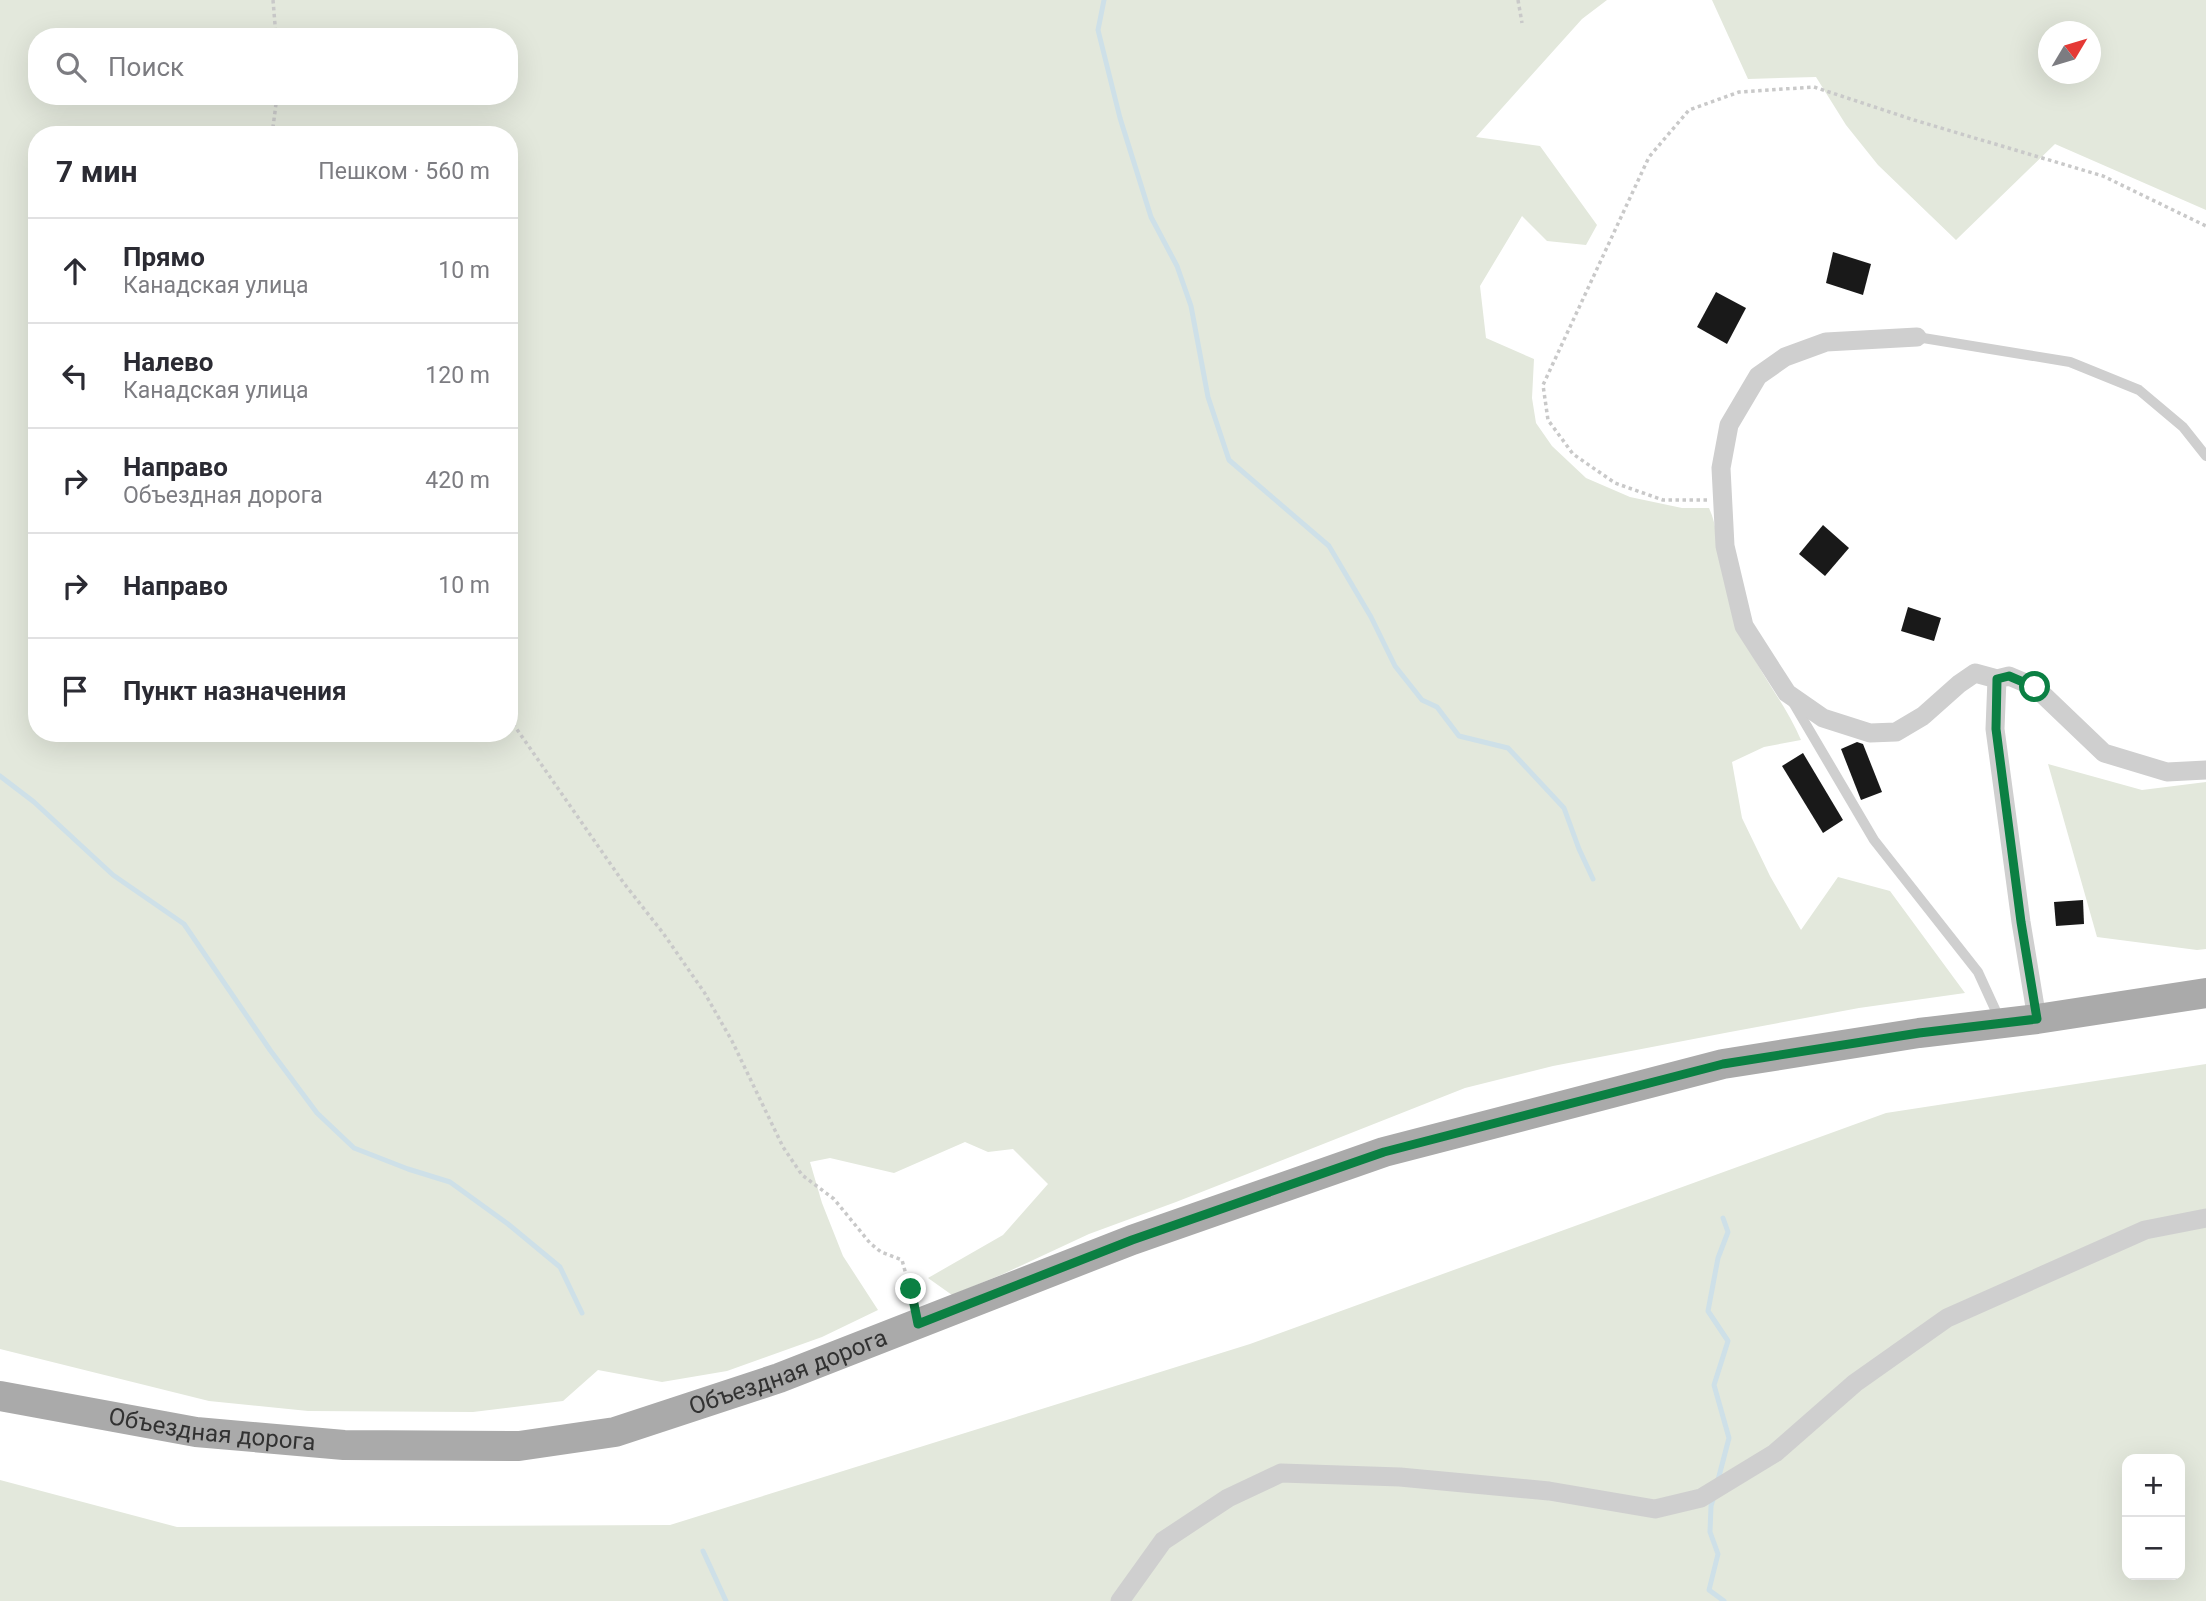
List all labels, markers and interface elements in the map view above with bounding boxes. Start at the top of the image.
north arrow [2038,21,2101,84]
search box [28,28,518,105]
icon: search [52,48,90,86]
text: Поиск [108,52,184,82]
text: 7 мин [56,154,137,189]
text: Пешком · 560 m [318,158,490,185]
text: Прямо [123,242,205,272]
icon: ahead [56,252,94,290]
text: 10 m [438,257,490,284]
text: Канадская улица [123,272,308,299]
text: Налево [123,347,213,377]
icon: left [56,357,94,395]
text: 120 m [425,362,490,389]
text: Канадская улица [123,377,308,404]
text: Направо [123,452,228,482]
icon: right [56,462,94,500]
text: 420 m [425,467,490,494]
text: Объездная дорога [123,482,323,509]
icon: right [56,567,94,605]
text: Направо [123,571,228,601]
text: 10 m [438,572,490,599]
route start [2019,671,2050,702]
icon: arrive [56,672,94,710]
text: Пункт назначения [123,676,347,706]
route end [895,1273,926,1304]
street label: Объездная дорога [685,1323,891,1421]
street label: Объездная дорога [106,1402,317,1456]
map controls [2122,1454,2185,1580]
button: + [2122,1454,2185,1517]
button: − [2122,1517,2185,1580]

